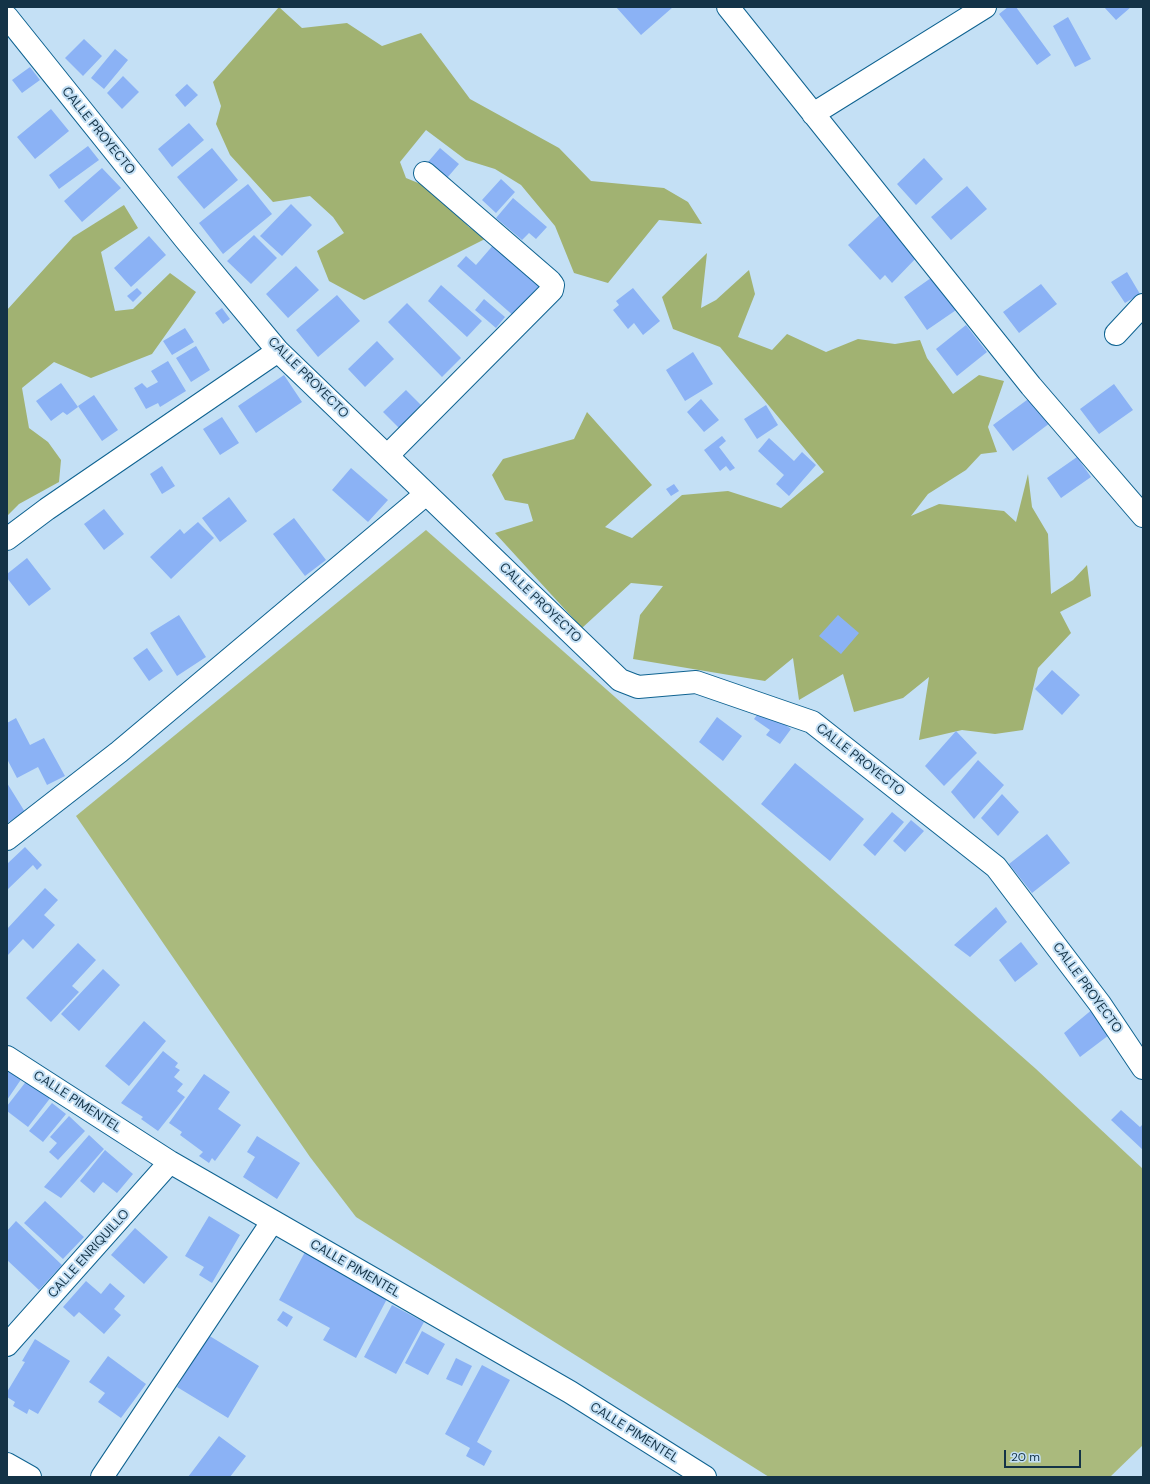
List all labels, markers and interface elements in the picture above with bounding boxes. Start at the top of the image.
street label: CALLE PROYECTO [58,84,138,178]
street label: CALLE PROYECTO [264,334,352,422]
street label: CALLE PROYECTO [496,560,584,646]
street label: CALLE PROYECTO [813,721,907,799]
street label: CALLE PROYECTO [1049,940,1125,1036]
street label: CALLE PIMENTEL [30,1068,124,1136]
street label: CALLE ENRIQUILLO [45,1206,133,1302]
street label: CALLE PIMENTEL [307,1237,403,1301]
street label: CALLE PIMENTEL [587,1399,681,1467]
scale bar [1006,1442,1083,1468]
text: 20 m [1011,1449,1040,1465]

